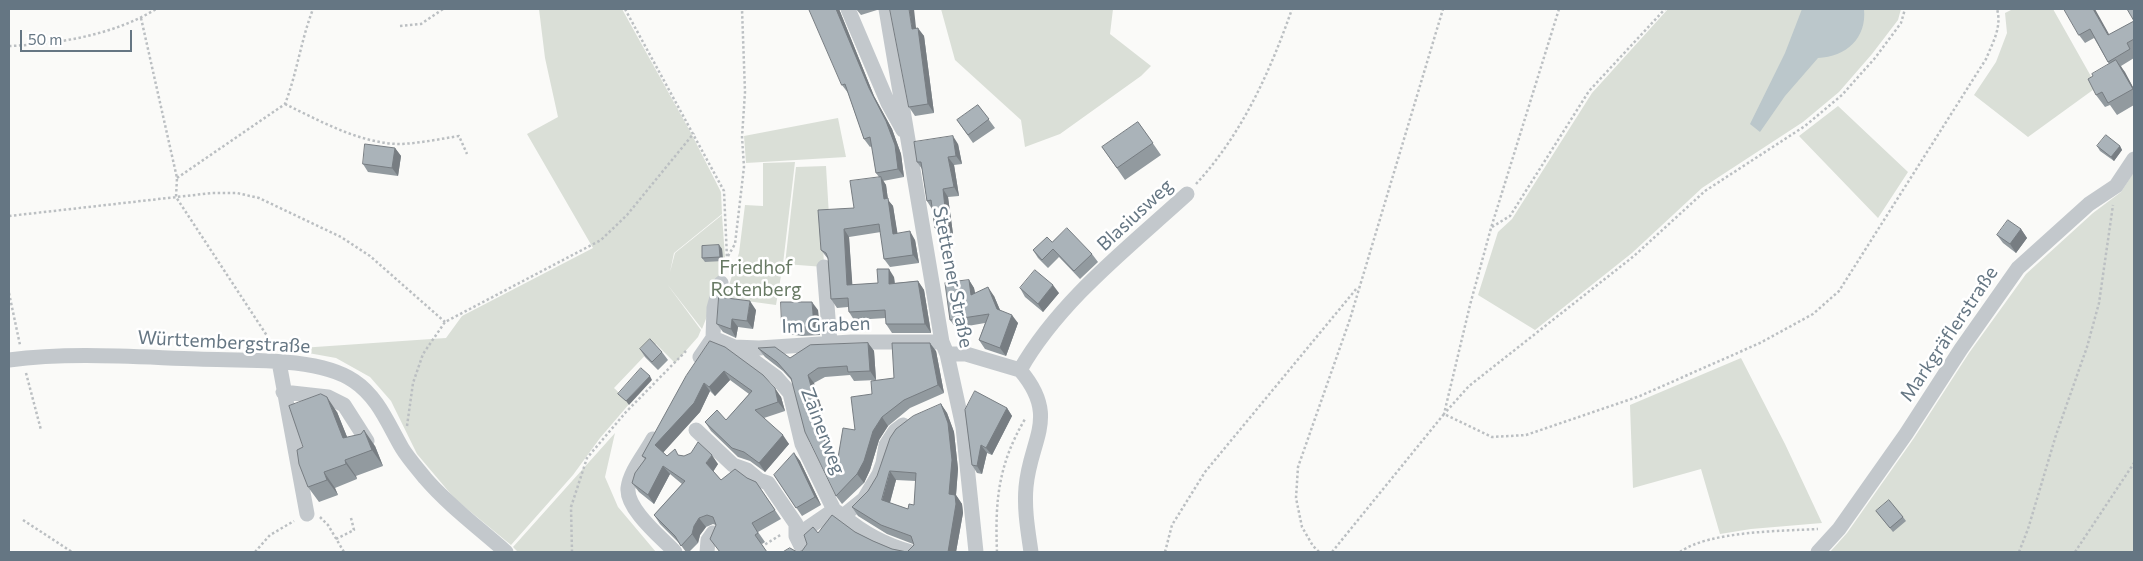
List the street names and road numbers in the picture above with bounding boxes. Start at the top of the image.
street label: Blasiusweg [1093,174,1177,256]
street label: Stettener Straße [928,204,978,350]
street label: Markgräflerstraße [1895,262,2003,406]
street label: Im Graben [781,312,871,338]
street label: Württembergstraße [137,326,311,358]
street label: Zainerweg [796,384,850,478]

